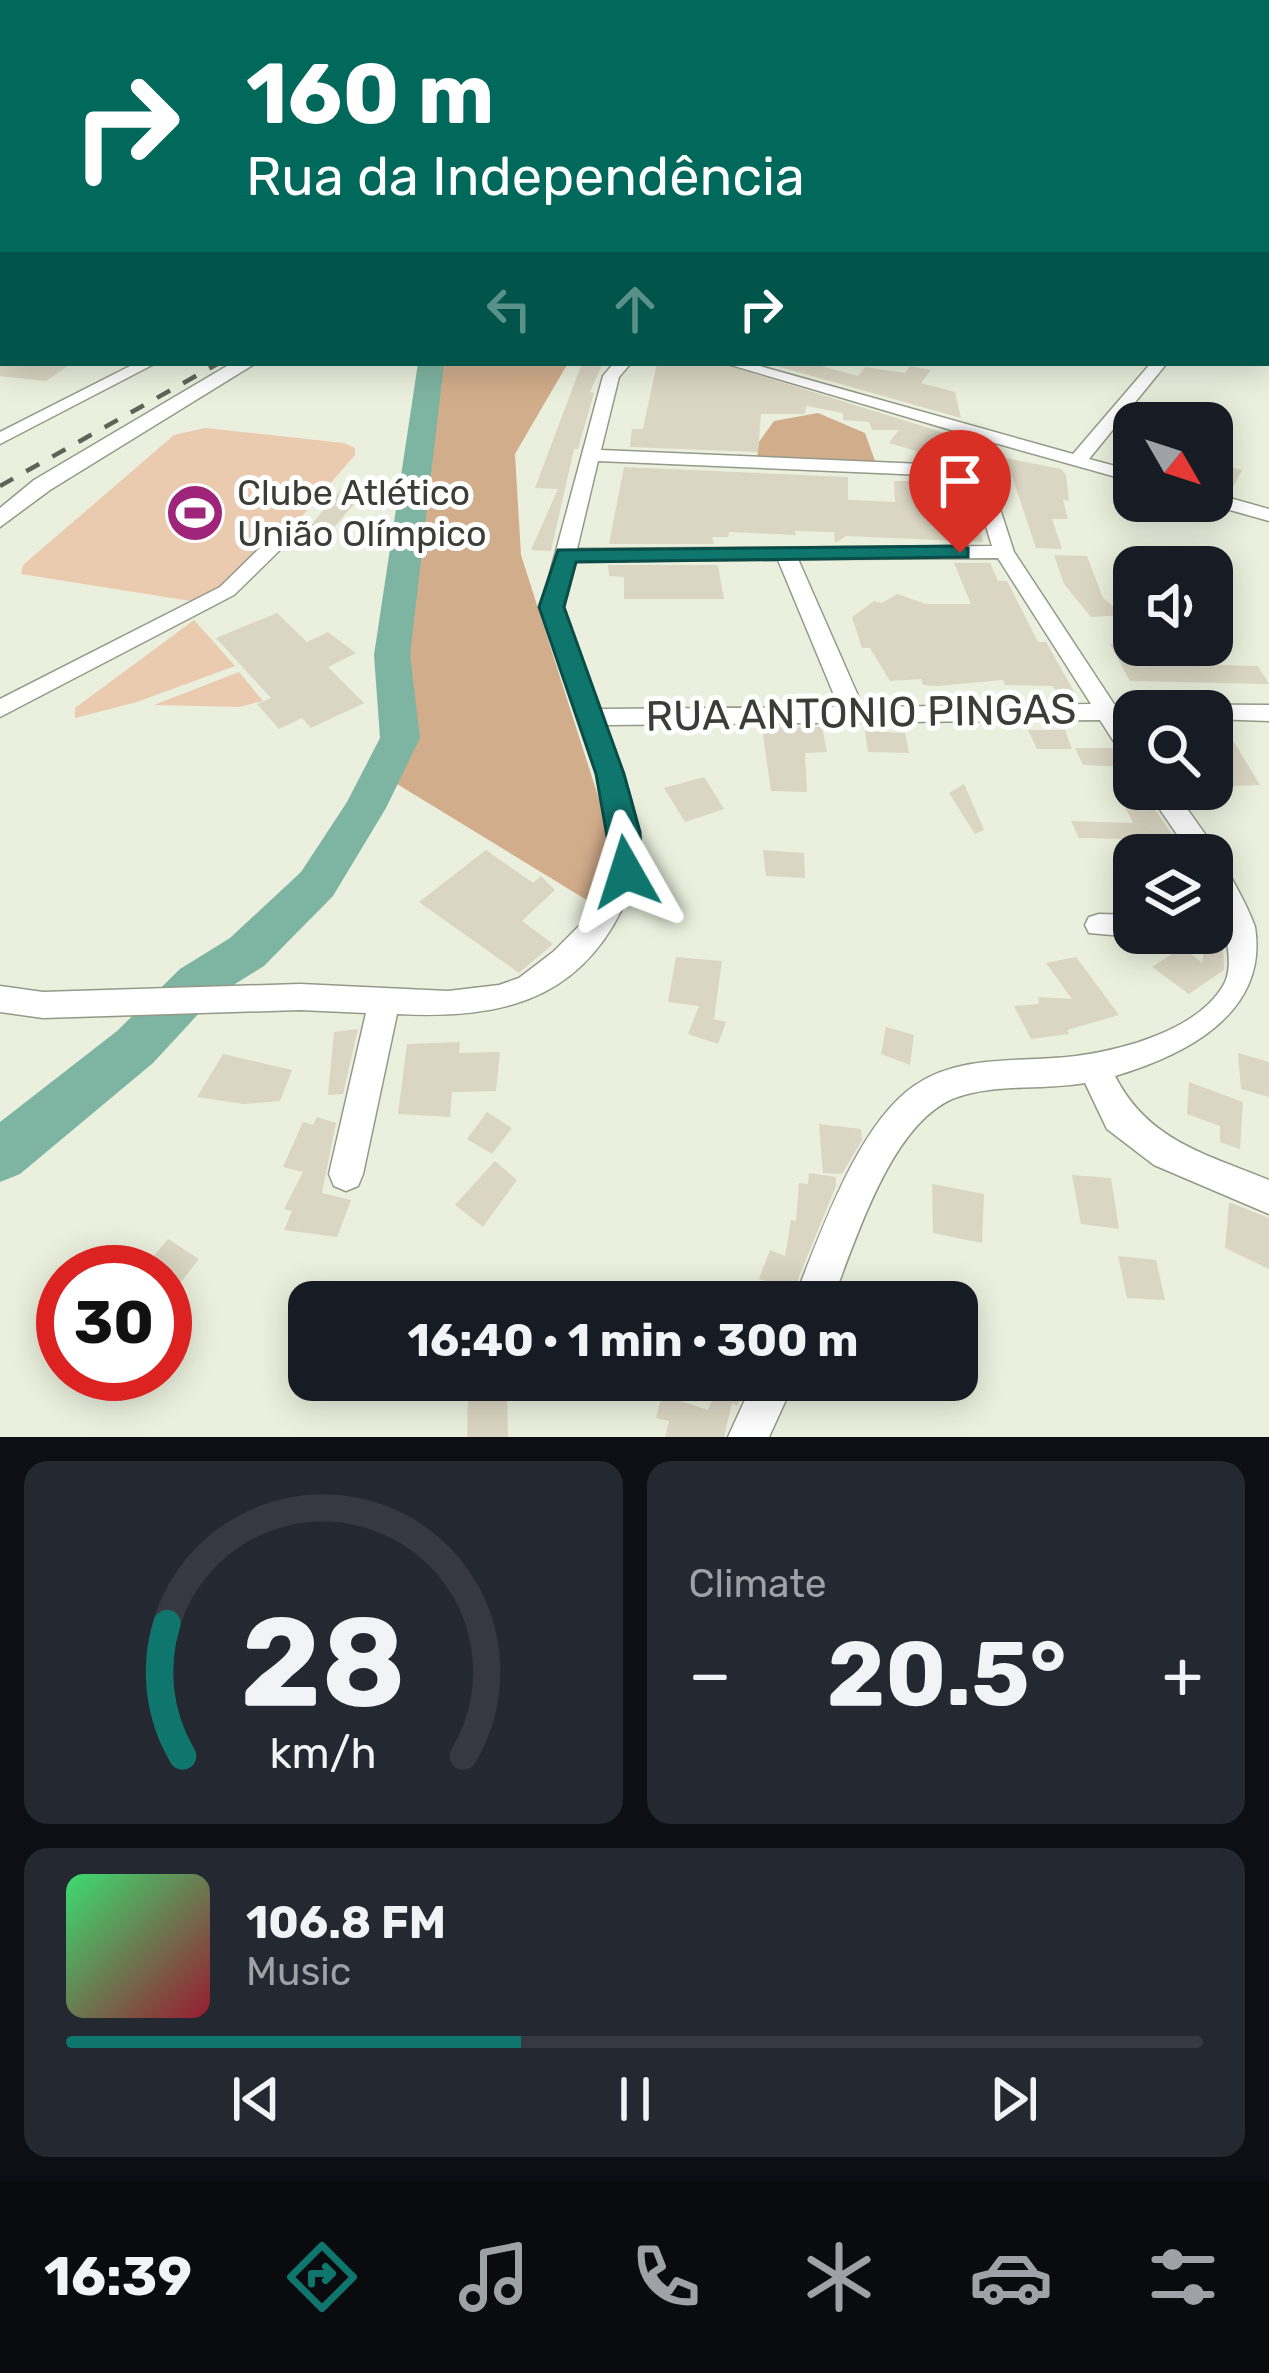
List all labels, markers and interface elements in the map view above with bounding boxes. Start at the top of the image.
text: 160 m [246,44,494,144]
icon: right [48,48,204,204]
text: Rua da Independência [246,145,805,209]
icon: left [476,276,542,342]
icon: ahead [602,276,668,342]
icon: right [728,276,794,342]
north arrow [1113,402,1233,522]
map controls [1113,402,1233,954]
pin [909,430,1011,553]
icon: arrive [927,448,993,514]
place label: Clube Atlético União Olímpico [237,471,487,555]
sports icon: Clube Atlético União Olímpico [164,482,226,544]
button: sound [1113,546,1233,666]
street label: RUA ANTONIO PINGAS [645,684,1077,742]
button: search [1113,690,1233,810]
position arrow [563,809,689,935]
button: layers [1113,834,1233,954]
speed limit sign: 30 [36,1245,192,1401]
text: 16:40 · 1 min · 300 m [408,1314,858,1367]
text: Climate [689,1561,827,1607]
text: 28 [240,1588,406,1736]
text: 20.5° [827,1621,1067,1728]
text: − [689,1635,731,1714]
text: + [1162,1635,1203,1714]
text: km/h [270,1727,377,1778]
text: 106.8 FM [246,1896,446,1949]
text: Music [246,1949,351,1995]
icon: previous [223,2066,289,2132]
icon: pause [602,2066,668,2132]
icon: next [981,2066,1047,2132]
icon: directions [280,2235,364,2319]
icon: music [452,2235,536,2319]
icon: phone [624,2235,708,2319]
icon: climate [797,2235,881,2319]
icon: car [969,2235,1053,2319]
icon: filters [1141,2235,1225,2319]
text: 16:39 [44,2245,192,2309]

